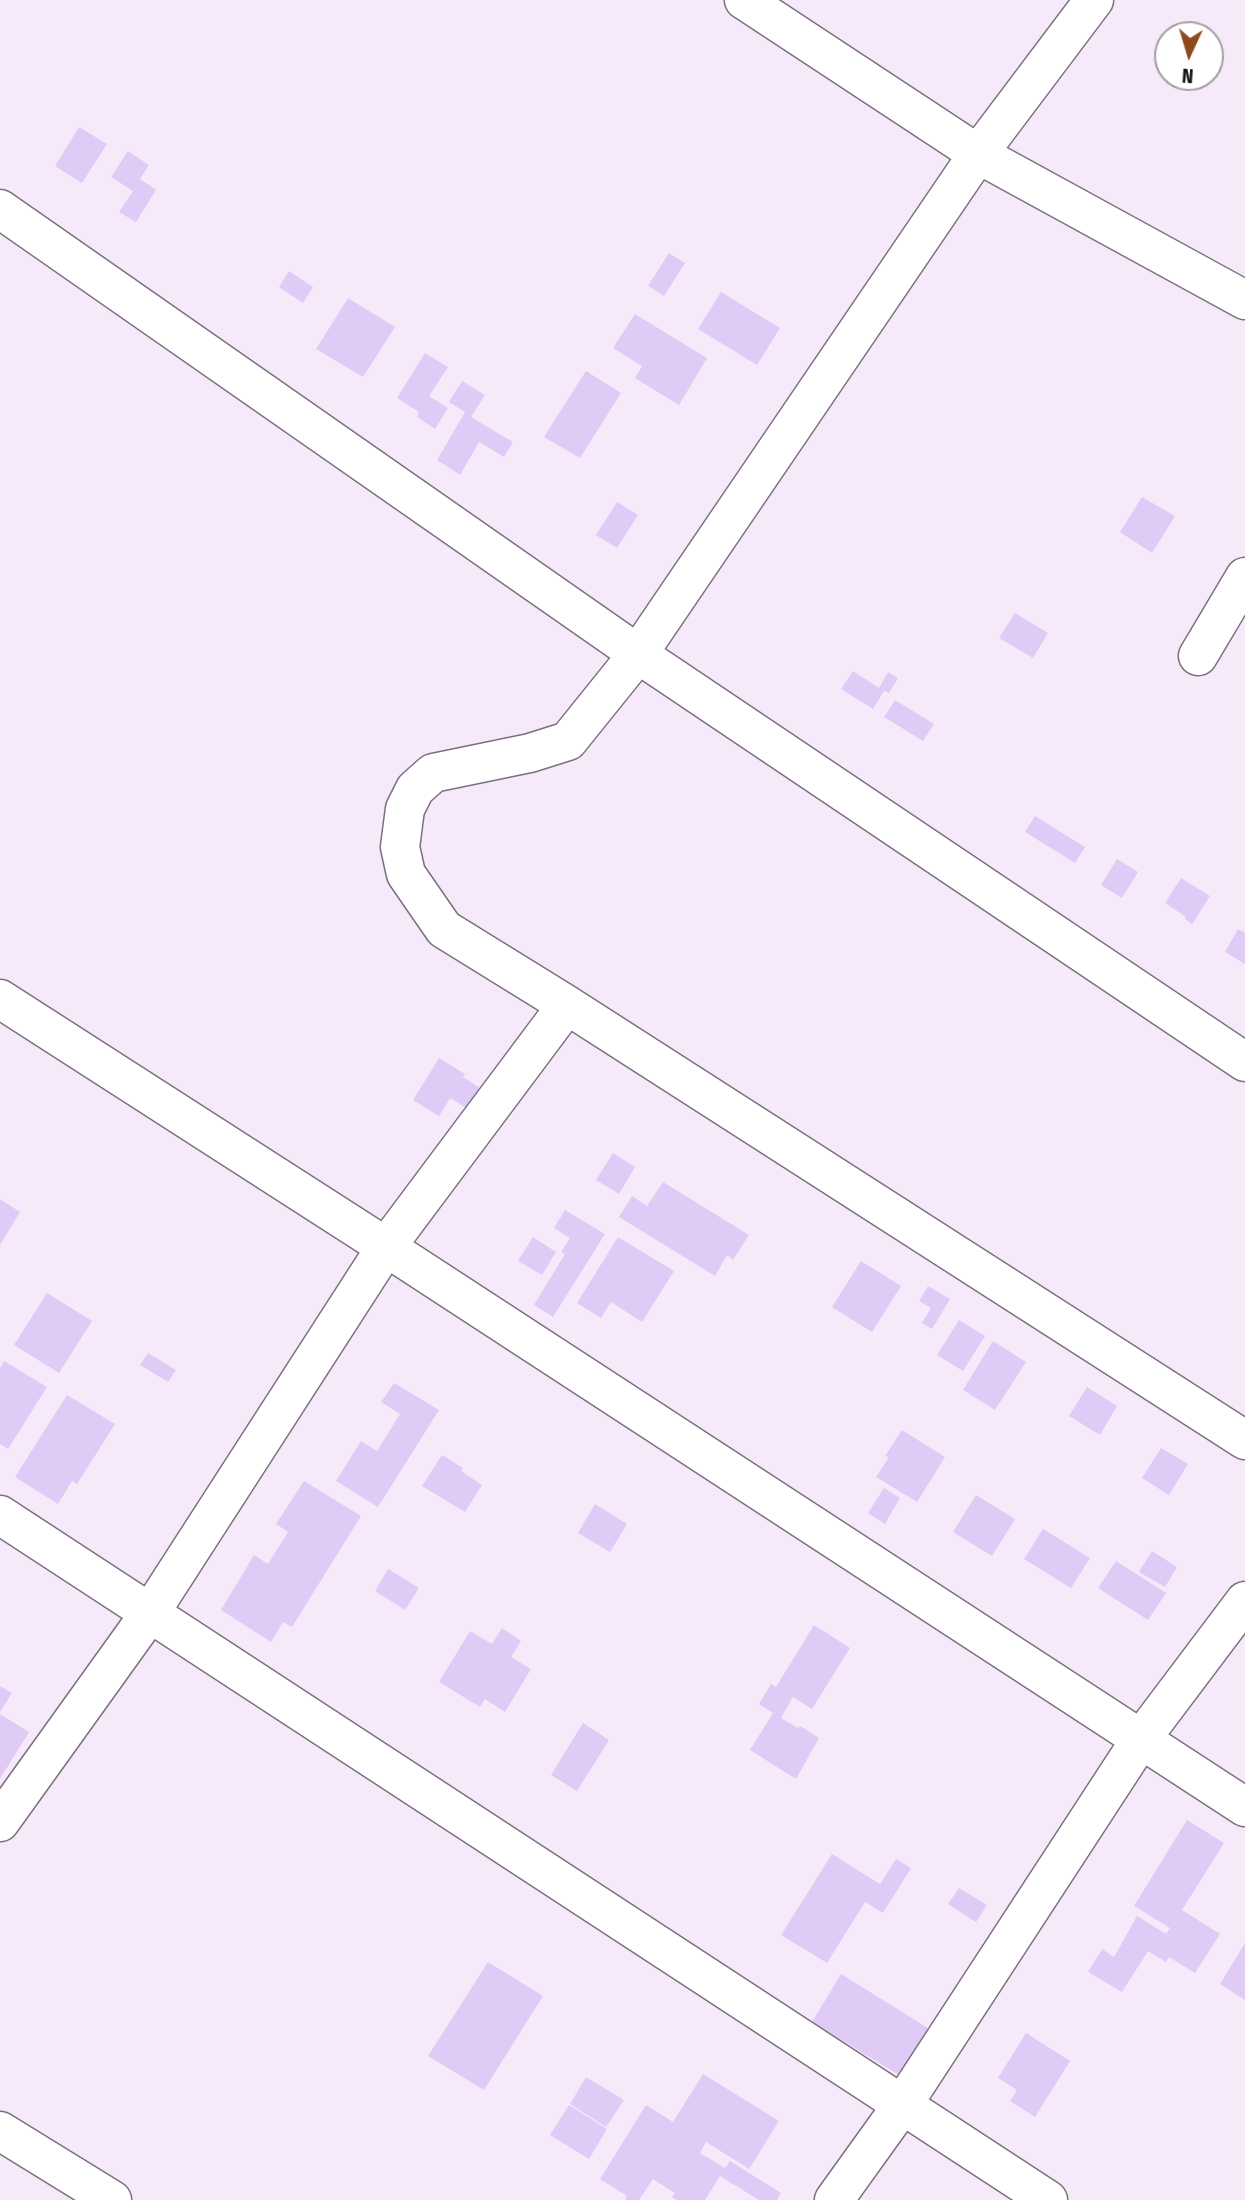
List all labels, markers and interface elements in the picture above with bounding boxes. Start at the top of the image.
north arrow [1154,21,1224,91]
text: N [1181,64,1194,87]

